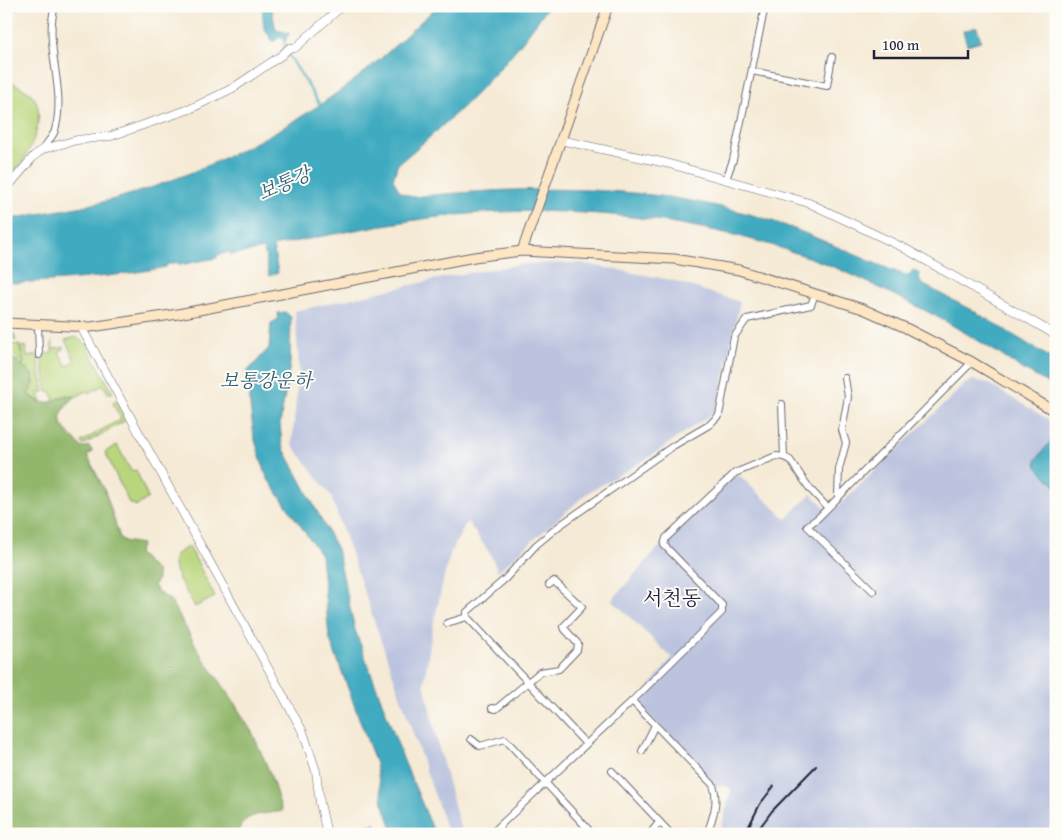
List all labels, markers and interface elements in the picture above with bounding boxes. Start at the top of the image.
scale bar [874,28,968,60]
text: 100 m [882,34,920,55]
water label: 보통강 [253,158,317,207]
water label: 보통강운하 [220,366,315,394]
district label: 서천동 [643,583,701,612]

